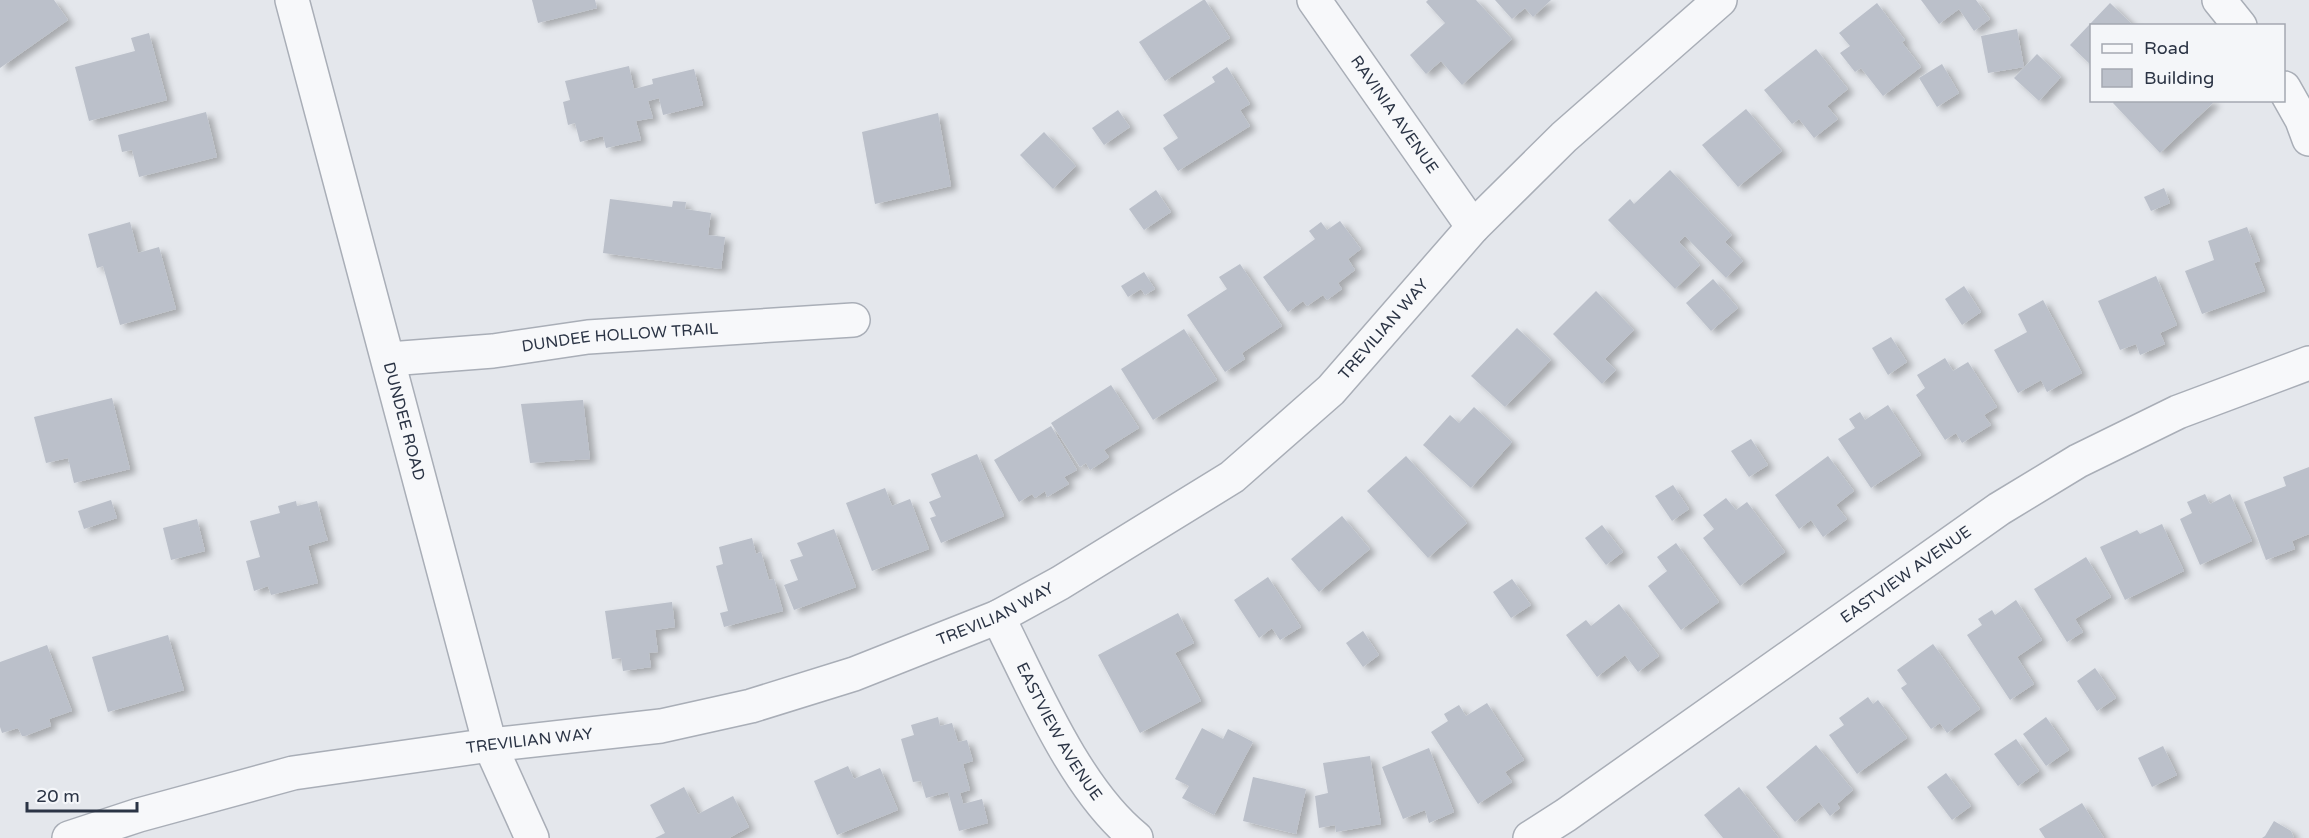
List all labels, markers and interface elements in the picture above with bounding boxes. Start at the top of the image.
legend [2090,24,2285,102]
text: Road [2144,37,2189,59]
street label: RAVINIA AVENUE [1346,52,1443,178]
text: Building [2144,67,2214,89]
street label: TREVILIAN WAY [1334,275,1433,384]
street label: DUNDEE HOLLOW TRAIL [520,319,719,357]
street label: DUNDEE ROAD [379,360,429,483]
street label: EASTVIEW AVENUE [1837,522,1975,628]
street label: TREVILIAN WAY [934,578,1057,650]
street label: EASTVIEW AVENUE [1012,659,1106,805]
street label: TREVILIAN WAY [465,724,594,758]
scale bar [27,775,136,813]
text: 20 m [36,785,80,807]

